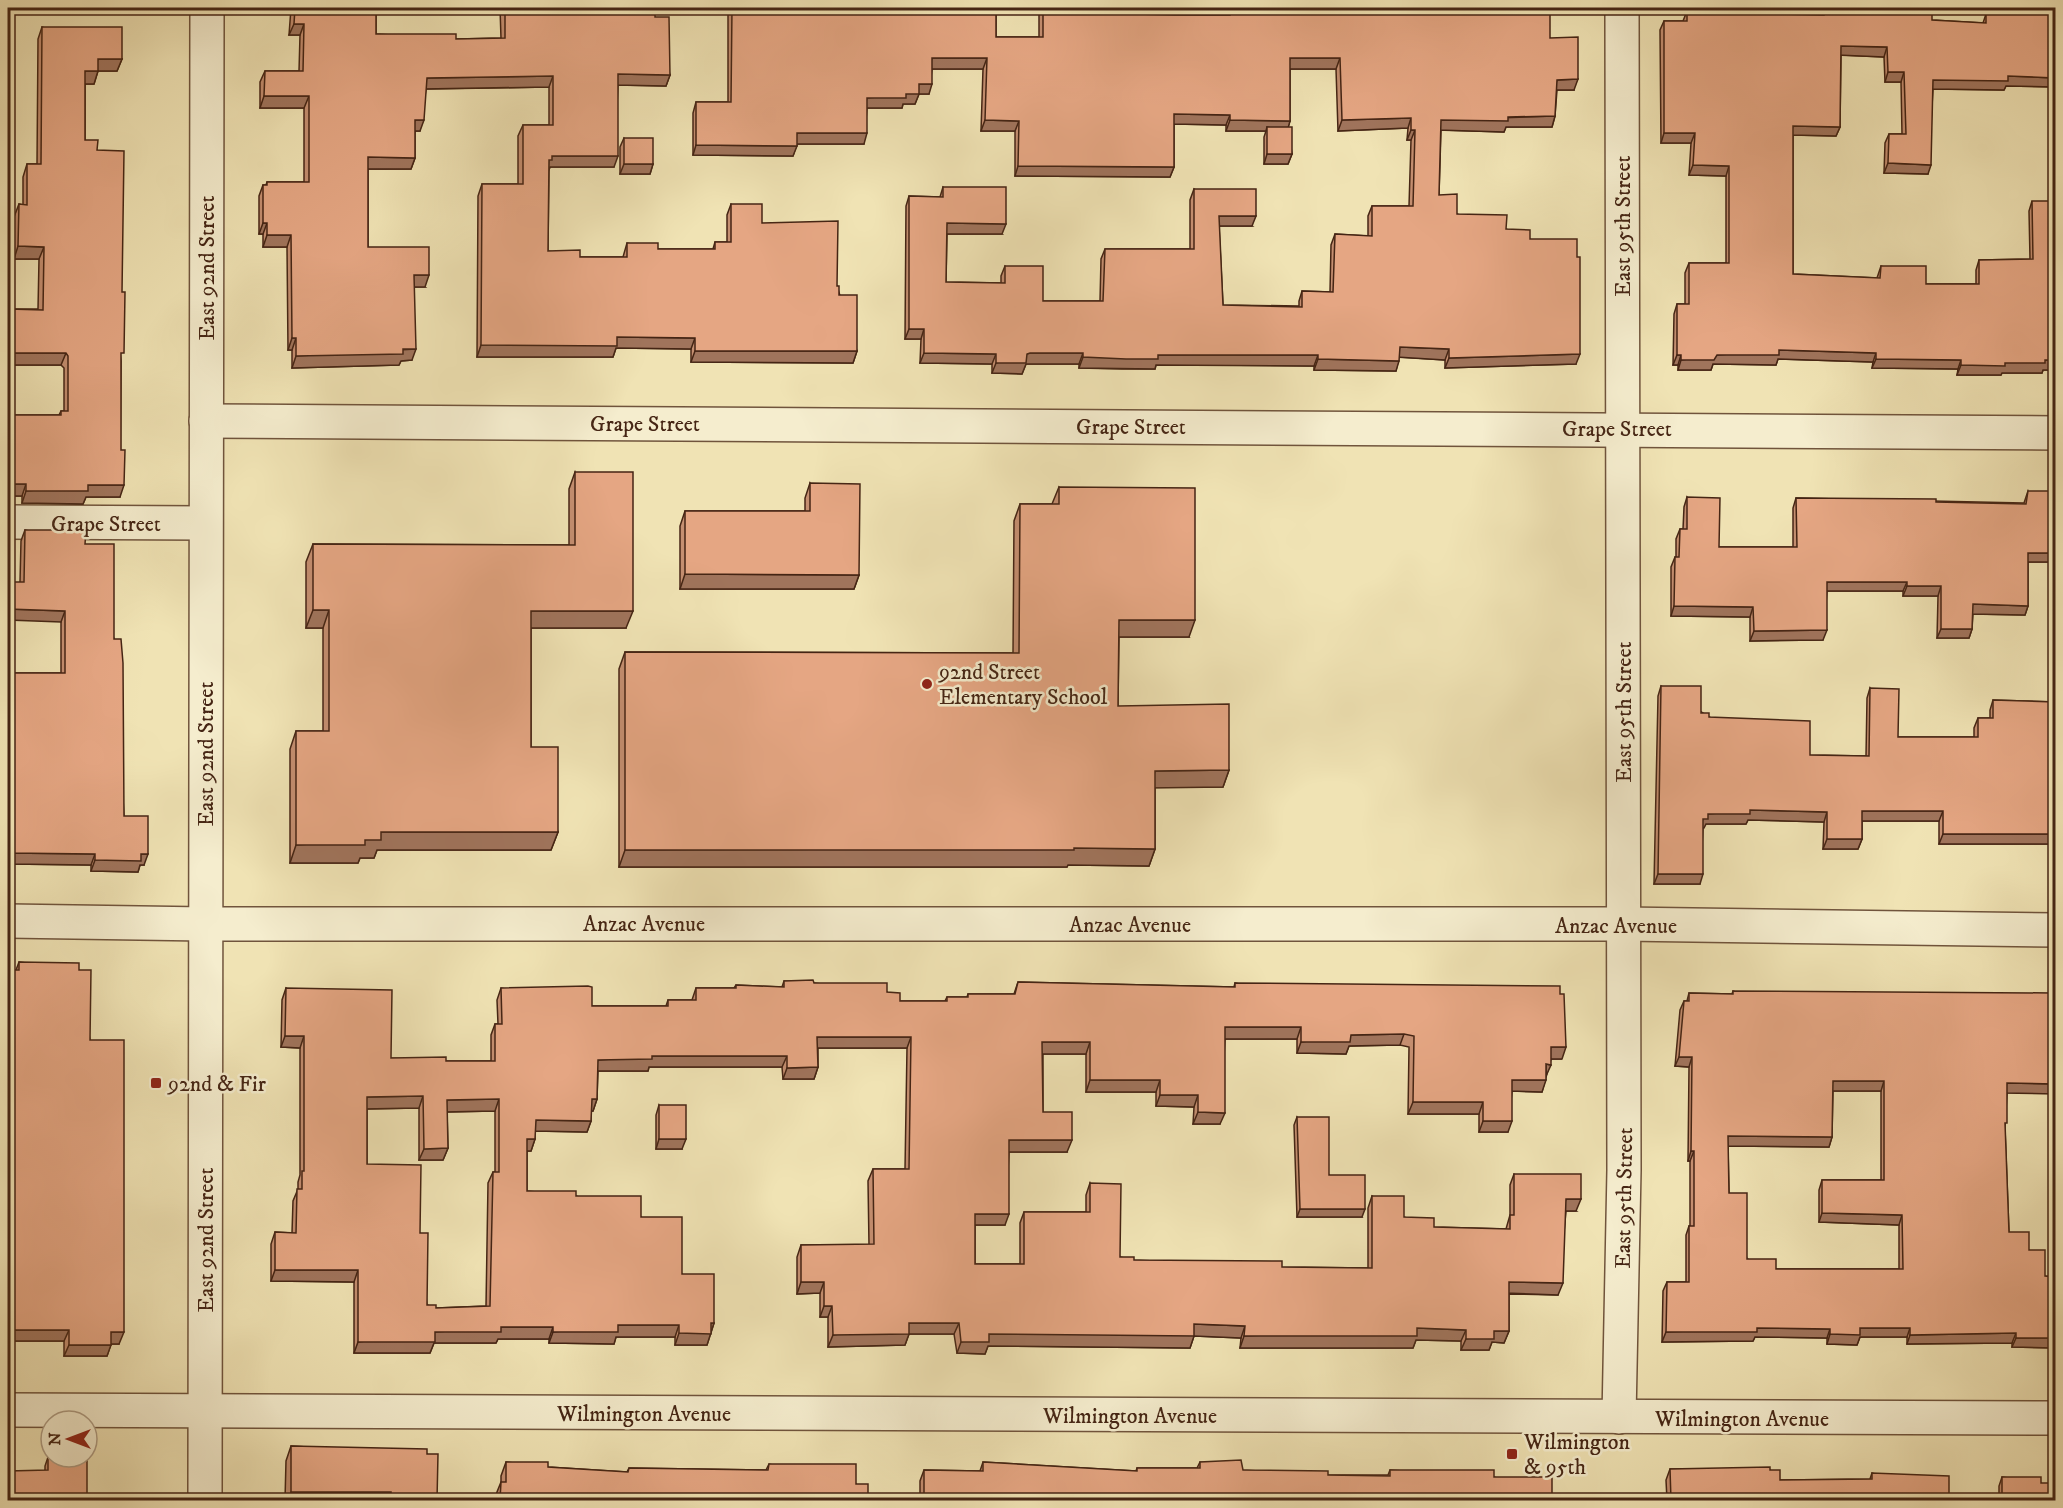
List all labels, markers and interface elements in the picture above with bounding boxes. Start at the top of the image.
street label: East 95th Street [1610,155,1637,297]
street label: East 92nd Street [194,196,221,340]
street label: Grape Street [590,411,700,438]
street label: Grape Street [1076,414,1186,441]
street label: Grape Street [1562,416,1672,443]
street label: Grape Street [51,511,161,538]
street label: East 95th Street [1611,641,1638,783]
place label: 92nd Street Elementary School [938,659,1108,711]
marker: 92nd Street Elementary School [920,677,934,691]
street label: East 92nd Street [193,682,220,826]
street label: Anzac Avenue [583,911,705,938]
street label: Anzac Avenue [1069,912,1191,939]
street label: Anzac Avenue [1555,913,1677,940]
place label: 92nd & Fir [167,1071,267,1098]
marker: 92nd & Fir [149,1076,163,1090]
street label: East 95th Street [1610,1127,1639,1269]
street label: East 92nd Street [193,1168,220,1312]
street label: Wilmington Avenue [556,1401,731,1428]
street label: Wilmington Avenue [1042,1403,1217,1430]
street label: Wilmington Avenue [1654,1406,1829,1433]
north arrow [39,1409,99,1469]
place label: Wilmington & 95th [1523,1429,1631,1481]
text: N [45,1432,65,1446]
marker: Wilmington & 95th [1505,1447,1519,1461]

